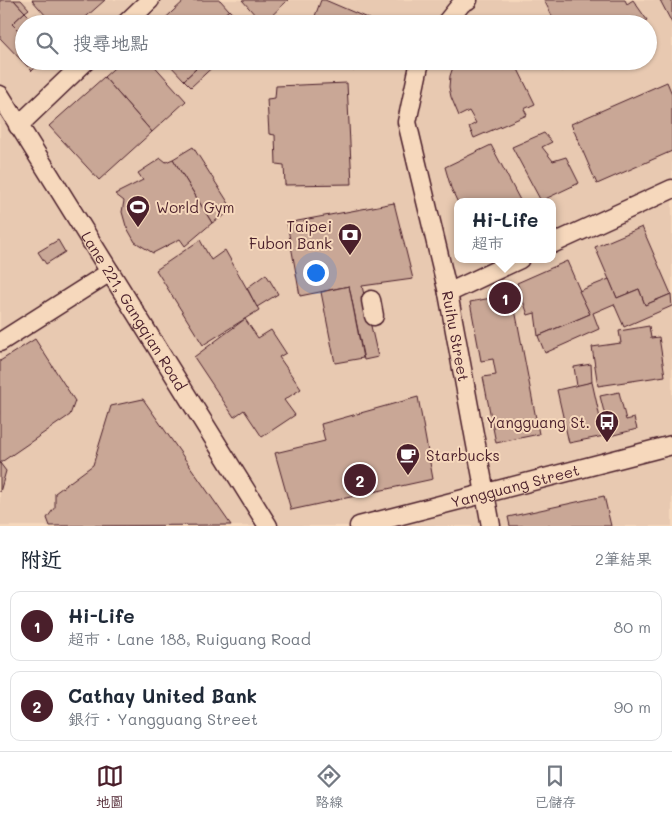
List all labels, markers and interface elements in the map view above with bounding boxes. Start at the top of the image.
search box [15,15,657,70]
icon: search [33,29,61,57]
text: 搜尋地點 [73,30,149,55]
sports icon: World Gym [125,194,151,228]
place label: World Gym [156,197,235,217]
popup [454,198,556,263]
text: Hi-Life [472,207,538,232]
place label: Taipei Fubon Bank [249,216,332,253]
bank icon: Taipei Fubon Bank [337,222,363,256]
street label: Lane 221, Gangqian Road [77,227,191,394]
text: 超市 [472,232,504,253]
your location [303,260,329,286]
pin: 1 [489,279,521,317]
street label: Ruihu Street [438,289,474,383]
bus stop icon: Yangguang St. [594,409,620,443]
place label: Yangguang St. [486,412,590,432]
cafe icon: Starbucks [395,442,421,476]
place label: Starbucks [426,445,500,465]
street label: Yangguang Street [448,459,581,512]
pin: 2 [344,461,376,499]
text: 附近 [20,545,62,572]
text: 2筆結果 [595,548,652,569]
text: Hi-Life [68,603,135,628]
text: 1 [33,616,41,637]
text: 80 m [614,616,651,637]
text: 超市 · Lane 188, Ruiguang Road [68,628,311,649]
text: Cathay United Bank [68,683,257,708]
text: 2 [33,696,41,717]
text: 90 m [614,696,651,717]
text: 銀行 · Yangguang Street [68,708,258,729]
tab: 地圖 [96,762,124,811]
tab: 路線 [315,762,343,811]
tab: 已儲存 [534,762,576,811]

